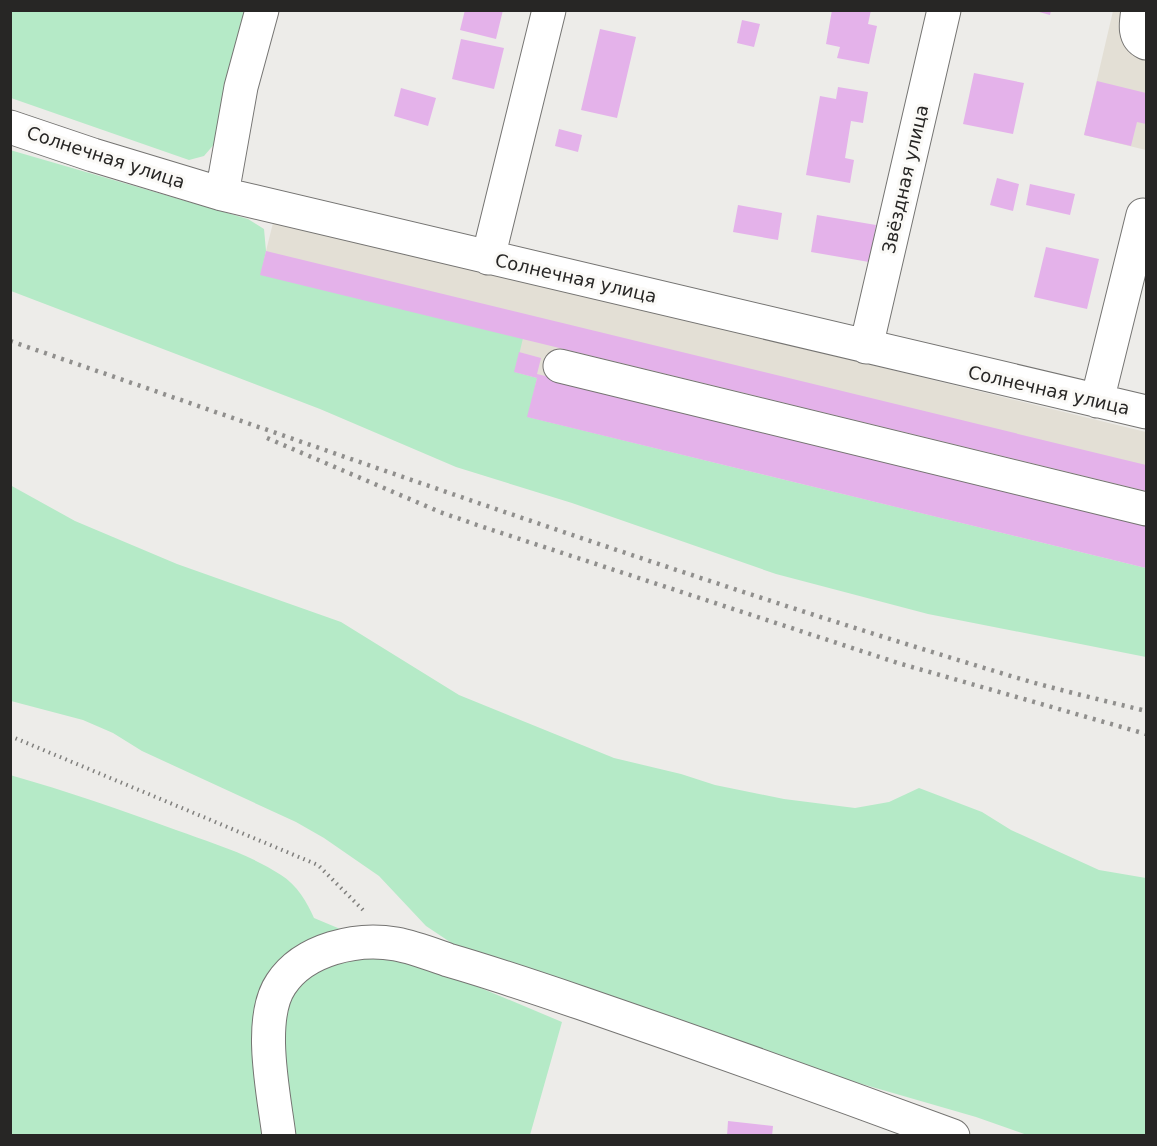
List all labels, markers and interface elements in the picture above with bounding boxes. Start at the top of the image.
street label: Звёздная улица [878,103,932,255]
street label: Солнечная улица [24,122,188,192]
street label: Солнечная улица [493,249,659,307]
street label: Солнечная улица [966,361,1132,419]

